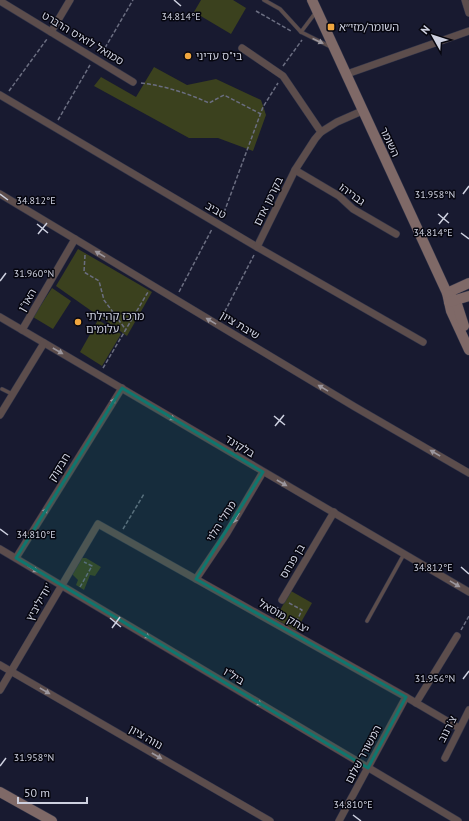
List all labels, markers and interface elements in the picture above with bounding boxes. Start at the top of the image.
street label: סמואל לואיס הרברט [40,8,126,68]
text: 34.814°E [162,10,201,23]
north arrow [413,16,453,56]
place label: השומר/מזי״א [339,20,399,34]
marker: השומר/מזי״א [326,22,336,32]
text: N [418,22,433,37]
one-way arrow [312,38,323,44]
place label: בי"ס עדיני [196,49,242,63]
marker: בי"ס עדיני [183,51,193,61]
street label: השומר [377,125,403,159]
street label: בקרמן אדם [250,174,286,228]
street label: גבריהו [336,180,368,208]
text: 31.958°N [415,188,455,201]
text: 34.812°E [17,194,56,207]
street label: טביב [203,198,229,222]
text: 34.814°E [414,226,453,239]
one-way arrow [95,250,105,258]
text: 31.960°N [14,267,54,280]
street label: האו"ן [15,286,39,314]
street label: שיבת ציון [218,308,262,342]
place label: מרכז קהילתי עלומים [86,309,144,336]
marker: מרכז קהילתי עלומים [73,317,83,327]
one-way arrow [205,317,217,324]
one-way arrow [52,347,64,354]
one-way arrow [317,384,329,391]
one-way arrow [109,397,116,409]
one-way arrow [164,413,176,420]
street label: בלקינד [223,432,257,460]
street label: חבקוק [45,450,73,484]
one-way arrow [429,450,441,457]
one-way arrow [276,479,288,486]
street label: מחלי הלוי [203,498,239,544]
one-way arrow [40,507,47,519]
one-way arrow [233,512,240,524]
text: 34.810°E [17,528,56,541]
street label: בן פנחס [276,541,308,581]
text: 34.812°E [414,561,453,574]
one-way arrow [28,565,39,572]
street label: יודיליביץ' [22,580,56,624]
one-way arrow [449,580,461,587]
street label: יצחק מוסאל [256,596,312,636]
one-way arrow [139,632,151,639]
street label: ביל"ו [221,664,247,688]
text: 31.956°N [415,672,455,685]
one-way arrow [39,687,51,694]
one-way arrow [251,698,263,705]
street label: צ'רנוב [434,713,460,745]
street label: נווה ציון [127,722,165,752]
street label: המשורר שלום [342,722,384,786]
text: 31.958°N [14,751,54,764]
one-way arrow [152,752,163,759]
scale bar [18,779,87,805]
text: 50 m [24,785,50,800]
text: 34.810°E [334,798,373,811]

